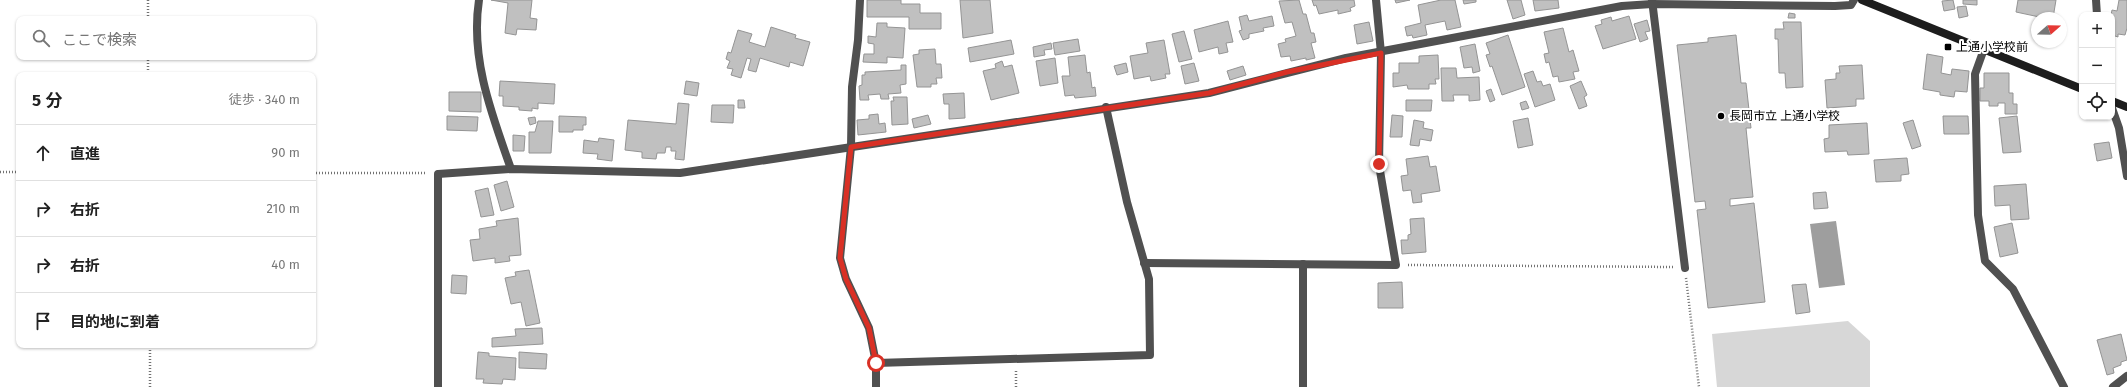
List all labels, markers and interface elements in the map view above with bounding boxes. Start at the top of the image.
north arrow [2031,12,2067,48]
map controls [2079,12,2115,120]
button: + [2079,12,2115,48]
search box [16,16,316,60]
icon: search [30,27,52,49]
text: ここで検索 [62,31,137,49]
place label: 上通小学校前 [1956,40,2028,54]
marker: 上通小学校前 [1943,42,1953,52]
button: − [2079,48,2115,84]
button: locate [2079,84,2115,120]
text: 5 分 [32,90,62,111]
text: 徒歩 · 340 m [229,92,300,107]
place label: 長岡市立 上通小学校 [1729,109,1840,123]
marker: 長岡市立 上通小学校 [1716,111,1726,121]
icon: ahead [32,142,54,164]
text: 直進 [70,145,100,163]
text: 90 m [271,145,300,160]
route end [1370,155,1388,173]
icon: right [32,198,54,220]
text: 右折 [70,201,100,219]
text: 210 m [266,201,300,216]
icon: right [32,254,54,276]
text: 右折 [70,257,100,275]
text: 40 m [271,257,300,272]
icon: arrive [32,310,54,332]
text: 目的地に到着 [70,313,160,331]
route start [867,354,885,372]

